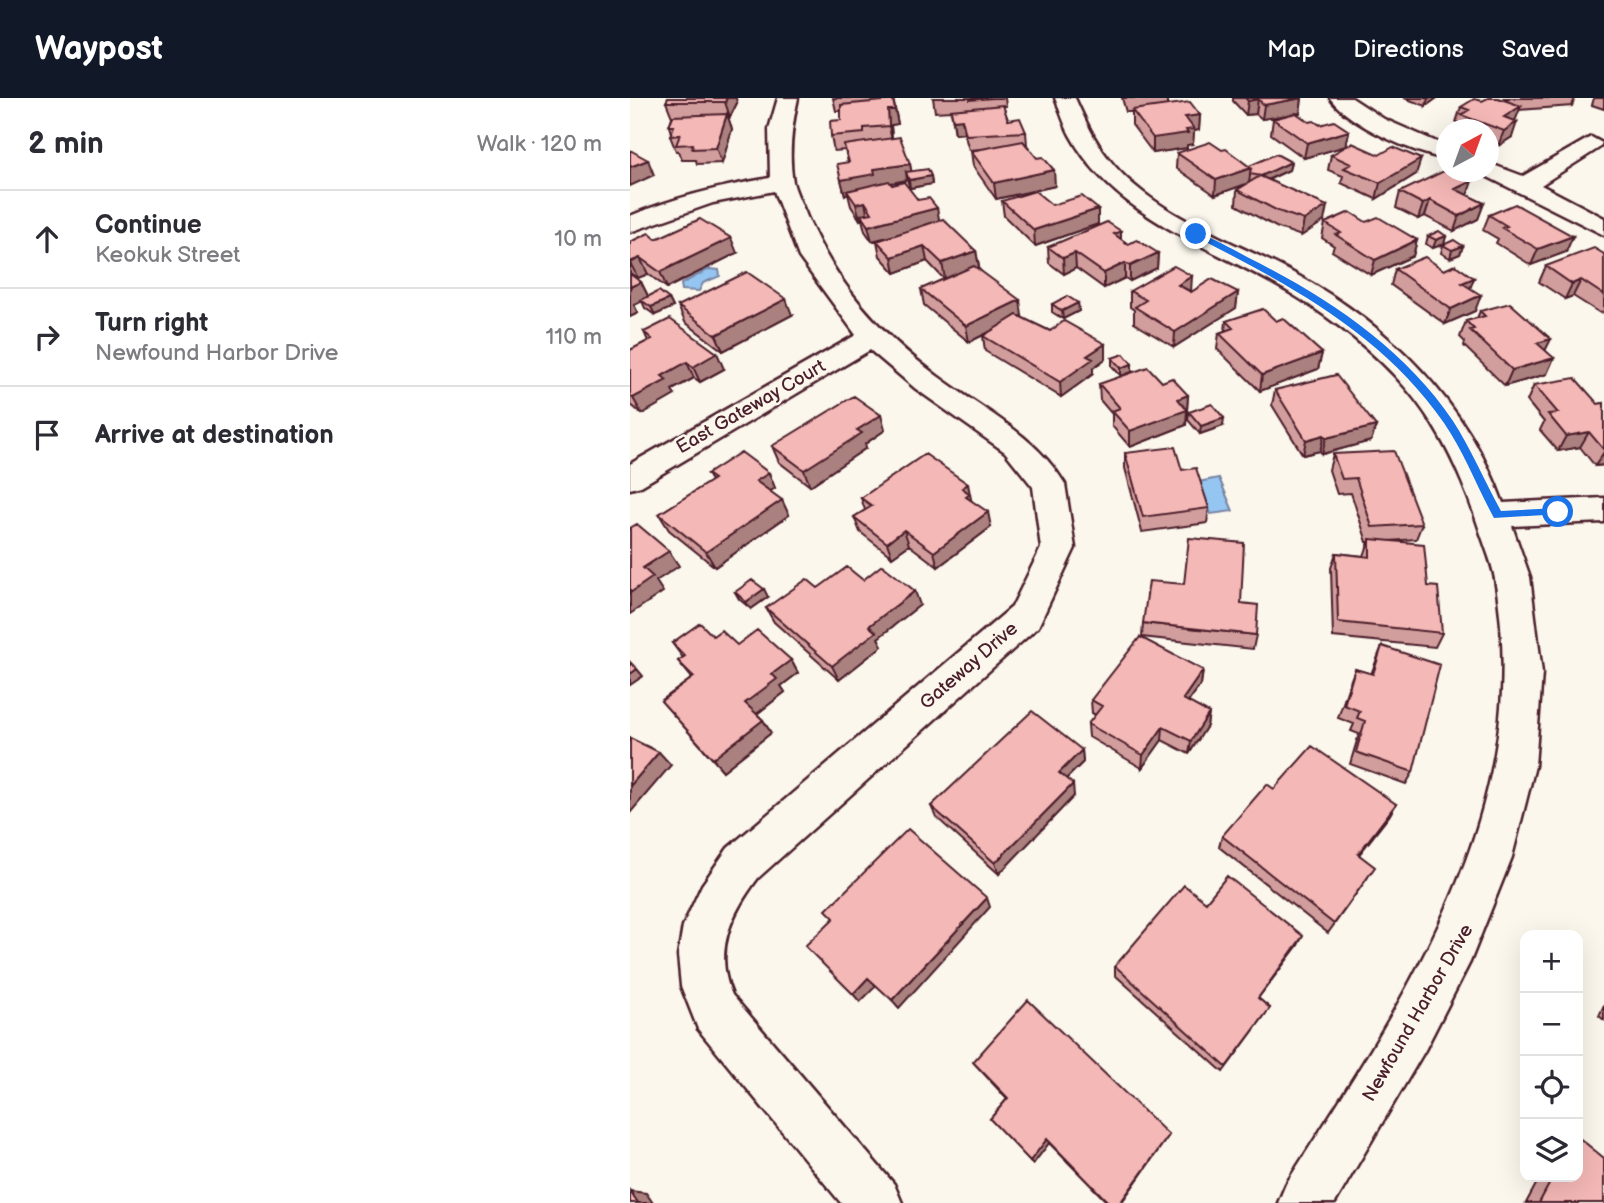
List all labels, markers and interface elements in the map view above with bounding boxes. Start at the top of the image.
text: Waypost [35,29,163,69]
text: Map [1267,35,1315,64]
text: Directions [1353,35,1464,64]
text: Saved [1502,35,1569,64]
north arrow [1436,119,1499,182]
text: 2 min [28,126,104,162]
text: Walk · 120 m [477,130,602,158]
text: Continue [95,210,202,241]
route end [1180,218,1211,249]
icon: ahead [28,220,66,258]
text: 10 m [554,225,602,253]
text: Keokuk Street [95,241,240,269]
text: Turn right [95,308,208,339]
icon: right [28,318,66,356]
text: 110 m [545,323,602,351]
text: Newfound Harbor Drive [95,339,338,367]
street label: East Gateway Court [672,355,830,459]
icon: arrive [28,416,66,454]
text: Arrive at destination [95,420,334,451]
route start [1542,496,1573,527]
street label: Gateway Drive [915,617,1023,715]
street label: Newfound Harbor Drive [1358,920,1478,1106]
map controls [1520,930,1583,1182]
button: + [1520,930,1583,993]
button: − [1520,993,1583,1056]
button: locate [1520,1056,1583,1119]
button: layers [1520,1119,1583,1182]

